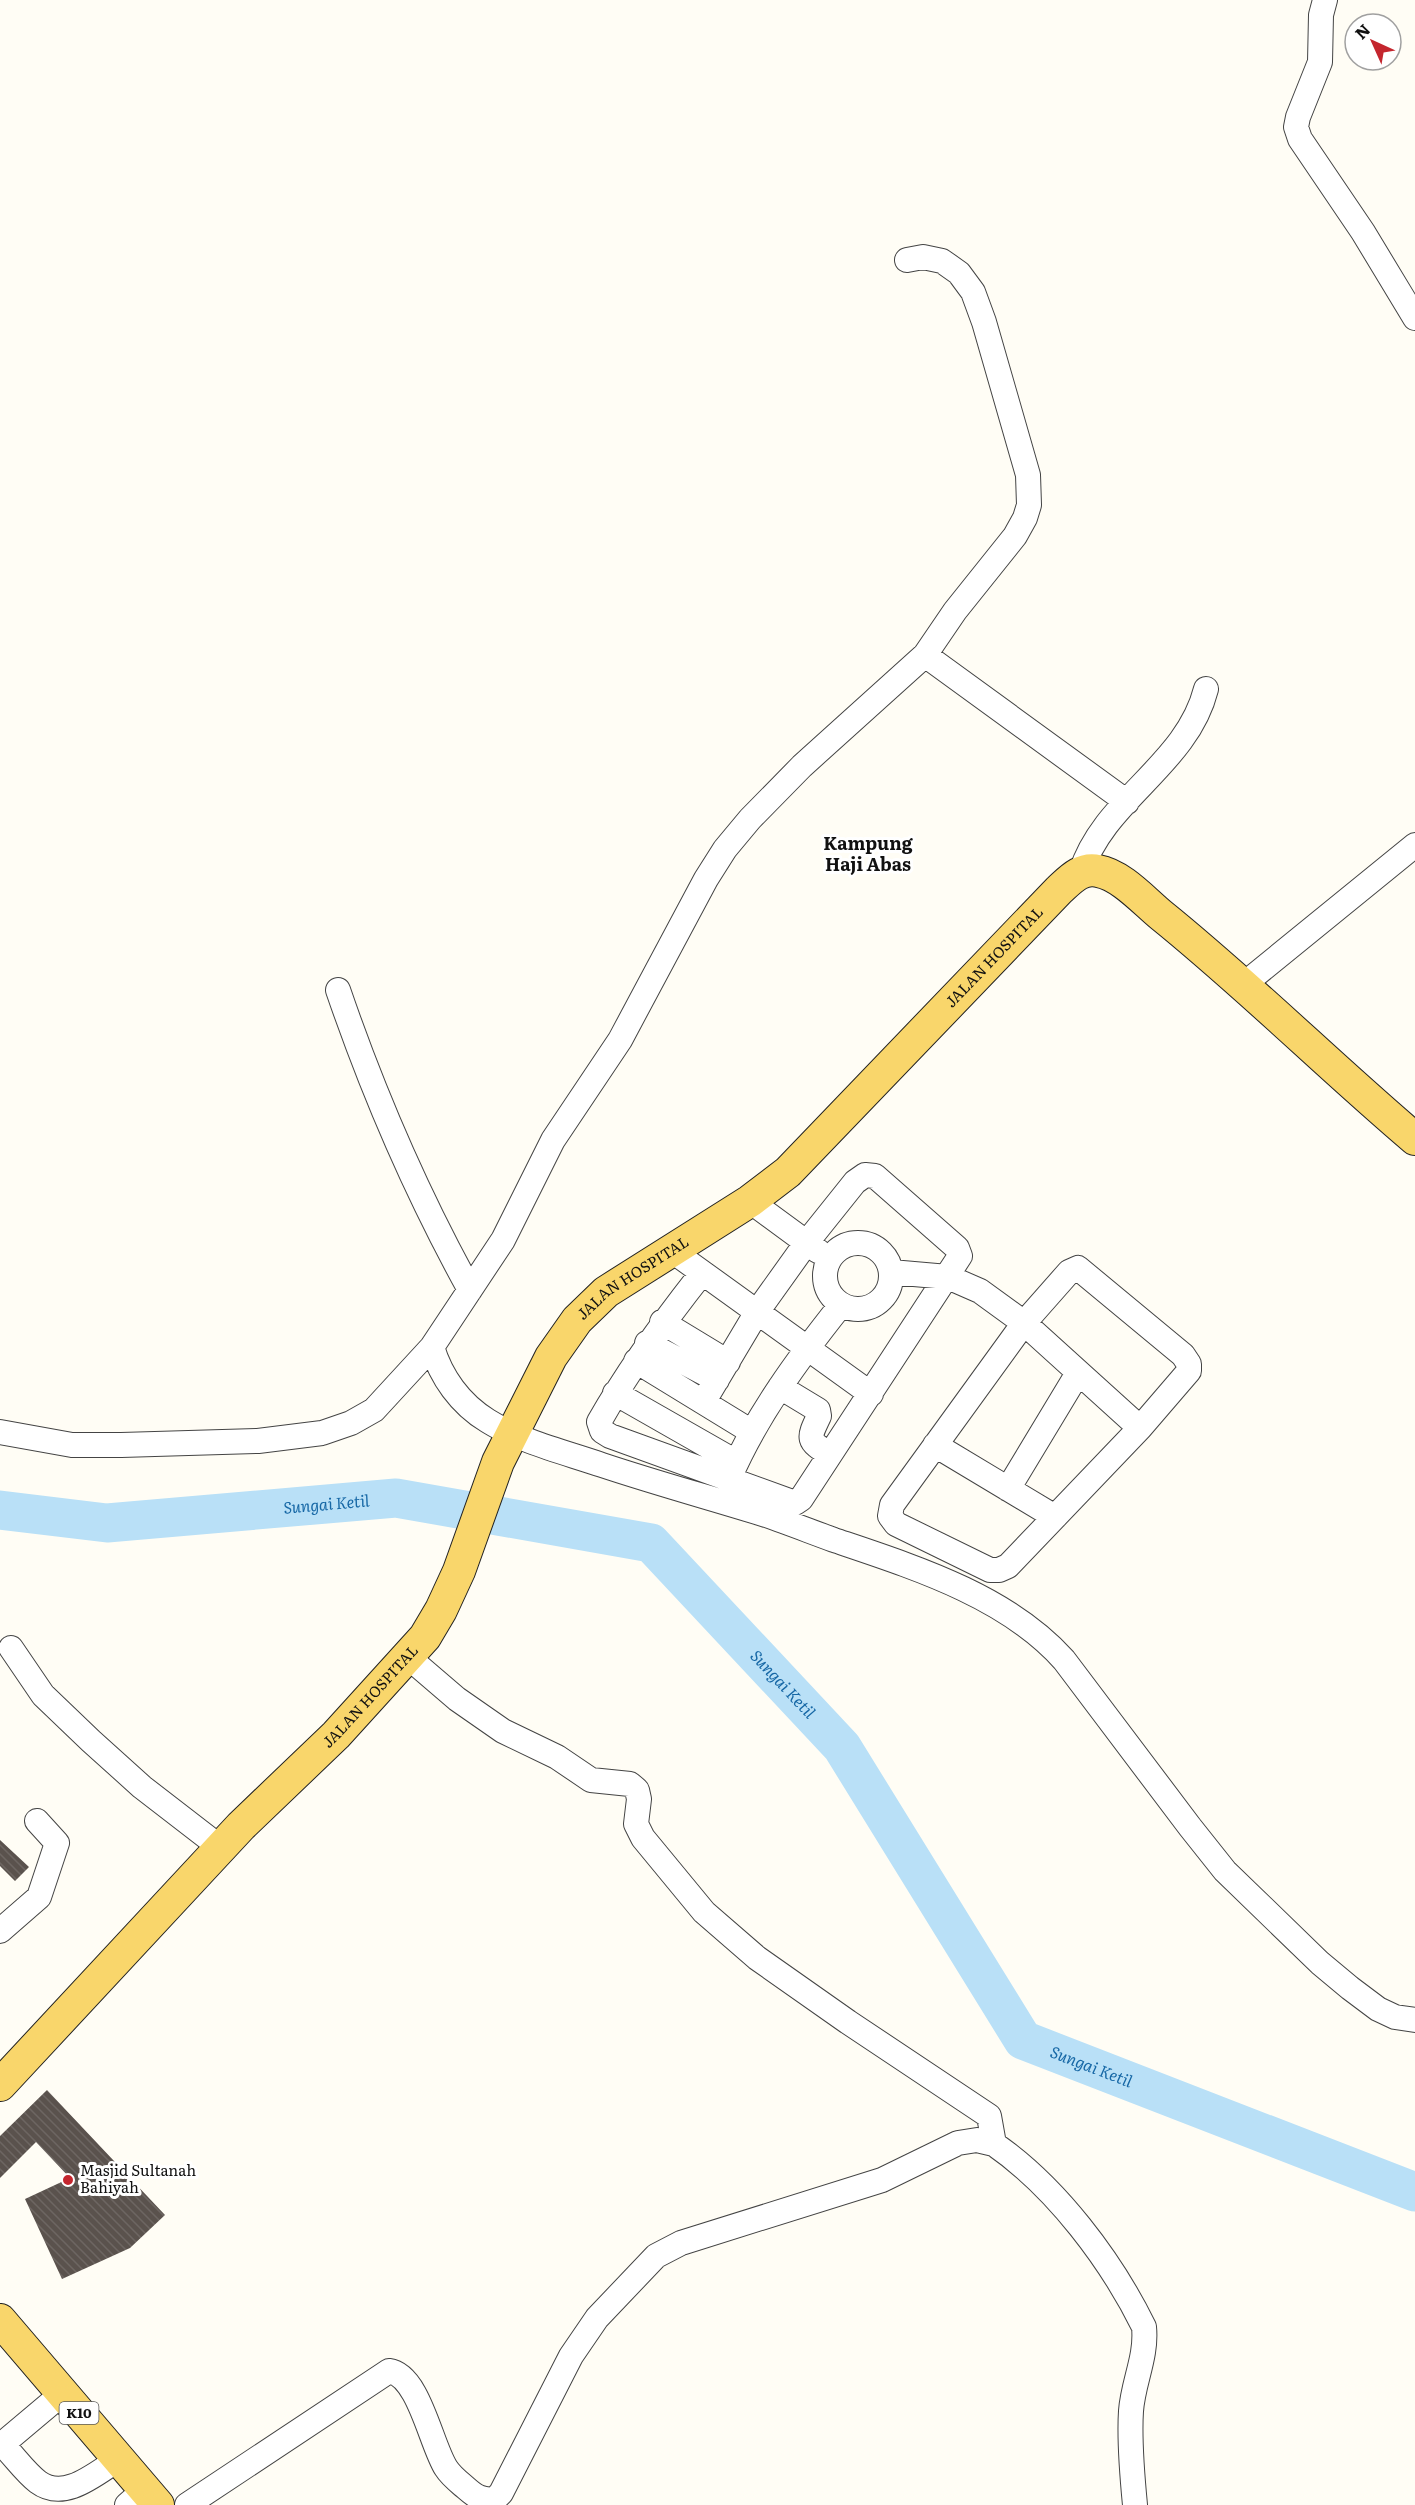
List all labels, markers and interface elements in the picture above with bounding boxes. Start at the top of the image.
north arrow [1343,12,1403,72]
text: N [1348,17,1375,44]
district label: Kampung Haji Abas [823,829,914,877]
street label: JALAN HOSPITAL [939,900,1048,1012]
street label: JALAN HOSPITAL [571,1229,693,1324]
water label: Sungai Ketil [282,1487,371,1519]
street label: JALAN HOSPITAL [316,1639,423,1752]
water label: Sungai Ketil [746,1644,822,1723]
water label: Sungai Ketil [1047,2039,1137,2093]
place label: Masjid Sultanah Bahiyah [80,2158,196,2198]
marker: Masjid Sultanah Bahiyah [61,2173,75,2187]
road number: K10 [60,2402,98,2424]

